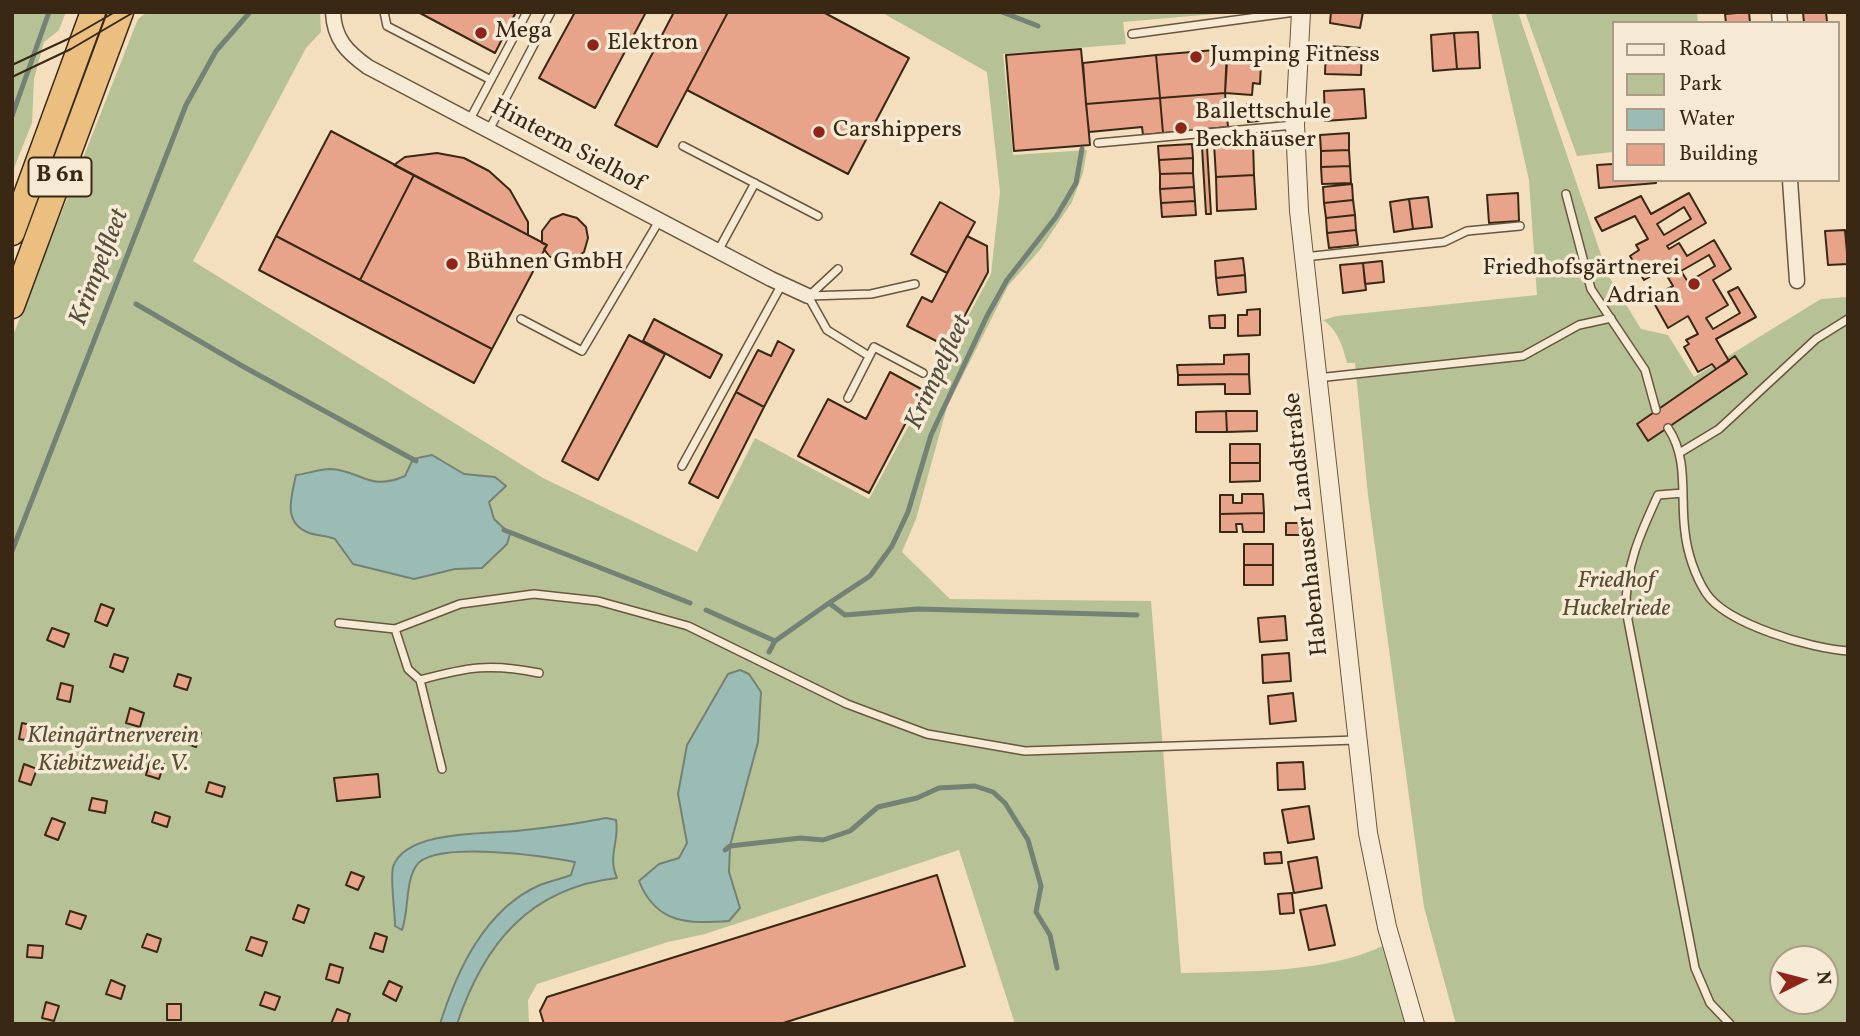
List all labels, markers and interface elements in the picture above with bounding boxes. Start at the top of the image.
place label: Mega [495,19,552,47]
legend [1612,21,1839,182]
marker: Mega [473,25,489,41]
place label: Elektron [607,31,699,59]
text: Road [1679,35,1726,64]
marker: Elektron [585,37,601,53]
place label: Jumping Fitness [1210,43,1380,71]
marker: Jumping Fitness [1188,49,1204,65]
text: Park [1679,70,1722,99]
street label: Hinterm Sielhof [485,94,649,200]
place label: Ballettschule Beckhäuser [1195,100,1331,156]
text: Water [1679,105,1735,134]
place label: Carshippers [833,118,962,146]
marker: Ballettschule Beckhäuser [1173,120,1189,136]
marker: Carshippers [811,124,827,140]
text: Building [1679,140,1758,169]
road number: B 6n [28,158,92,196]
water label: Krimpelfleet [64,205,138,331]
place label: Bühnen GmbH [466,250,624,278]
marker: Bühnen GmbH [444,256,460,272]
place label: Friedhofsgärtnerei Adrian [1482,256,1680,312]
marker: Friedhofsgärtnerei Adrian [1686,276,1702,292]
water label: Krimpelfleet [900,311,980,435]
street label: Habenhauser Landstraße [1280,391,1336,657]
park label: Friedhof Huckelriede [1562,569,1670,625]
park label: Kleingärtnerverein Kiebitzweid' e. V. [27,724,199,780]
north arrow [1769,945,1839,1015]
text: N [1809,970,1837,986]

